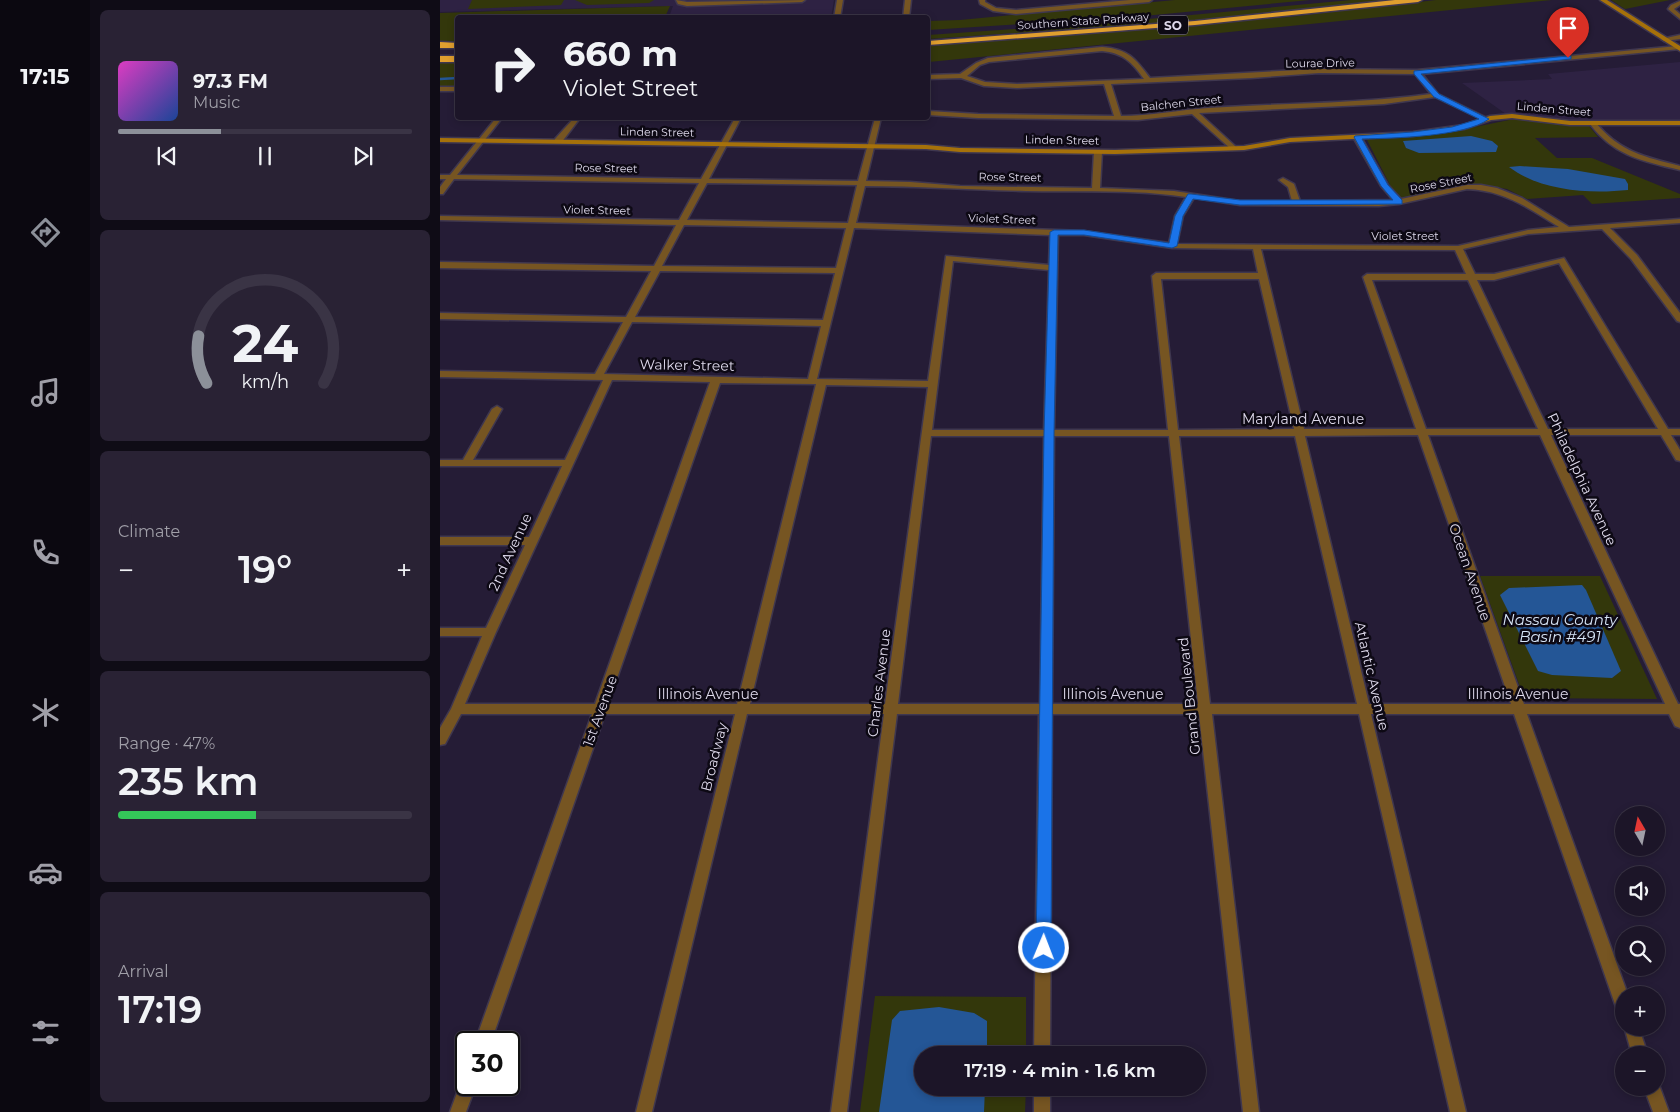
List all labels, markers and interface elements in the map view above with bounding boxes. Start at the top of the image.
pin [1547,7,1589,58]
street label: Southern State Parkway [1017,9,1149,33]
icon: arrive [1554,14,1582,42]
road number: SO [1158,16,1188,34]
text: 660 m [563,32,678,75]
icon: right [480,35,545,100]
street label: Lourae Drive [1285,55,1355,71]
text: 17:15 [20,63,70,90]
text: 97.3 FM [193,70,268,93]
text: Violet Street [563,75,698,102]
street label: Balchen Street [1140,92,1223,114]
text: Music [193,93,240,112]
street label: Linden Street [1516,99,1592,119]
street label: Linden Street [620,124,695,140]
street label: Linden Street [1025,132,1100,148]
icon: previous [153,142,181,170]
icon: pause [251,142,279,170]
icon: next [349,142,377,170]
street label: Rose Street [574,160,638,176]
street label: Rose Street [978,169,1042,185]
street label: Rose Street [1409,170,1474,196]
street label: Violet Street [563,202,631,218]
street label: Violet Street [968,211,1037,227]
icon: directions [28,215,63,250]
street label: Violet Street [1371,229,1439,243]
text: 24 [232,312,298,375]
street label: Walker Street [639,355,735,375]
text: km/h [241,371,289,392]
icon: music [28,375,63,410]
street label: Maryland Avenue [1242,410,1364,428]
street label: Philadelphia Avenue [1543,410,1621,548]
street label: 2nd Avenue [484,510,536,594]
street label: Ocean Avenue [1445,521,1495,623]
text: Climate [118,522,180,541]
icon: phone [28,535,63,570]
text: 19° [238,546,292,593]
text: − [118,553,134,587]
text: + [396,553,412,587]
water label: Nassau County Basin #491 [1503,610,1618,646]
street label: Atlantic Avenue [1351,620,1393,732]
street label: Charles Avenue [863,628,895,738]
street label: Grand Boulevard [1174,636,1204,756]
street label: 1st Avenue [579,673,621,749]
street label: Illinois Avenue [658,685,758,703]
street label: Illinois Avenue [1063,685,1163,703]
street label: Illinois Avenue [1468,685,1568,703]
icon: climate [28,695,63,730]
street label: Broadway [697,720,731,793]
text: Range · 47% [118,734,215,753]
text: 235 km [118,758,258,805]
north arrow [1615,806,1665,856]
map controls [1615,806,1665,1096]
icon: car [28,855,63,890]
button: sound [1615,866,1665,916]
position arrow [1017,921,1069,973]
button: search [1615,926,1665,976]
text: Arrival [118,962,168,981]
text: 17:19 [118,986,202,1033]
button: + [1615,986,1665,1036]
icon: filters [28,1015,63,1050]
speed limit sign: 30 [455,1031,520,1096]
button: − [1615,1046,1665,1096]
text: 17:19 · 4 min · 1.6 km [964,1059,1156,1082]

